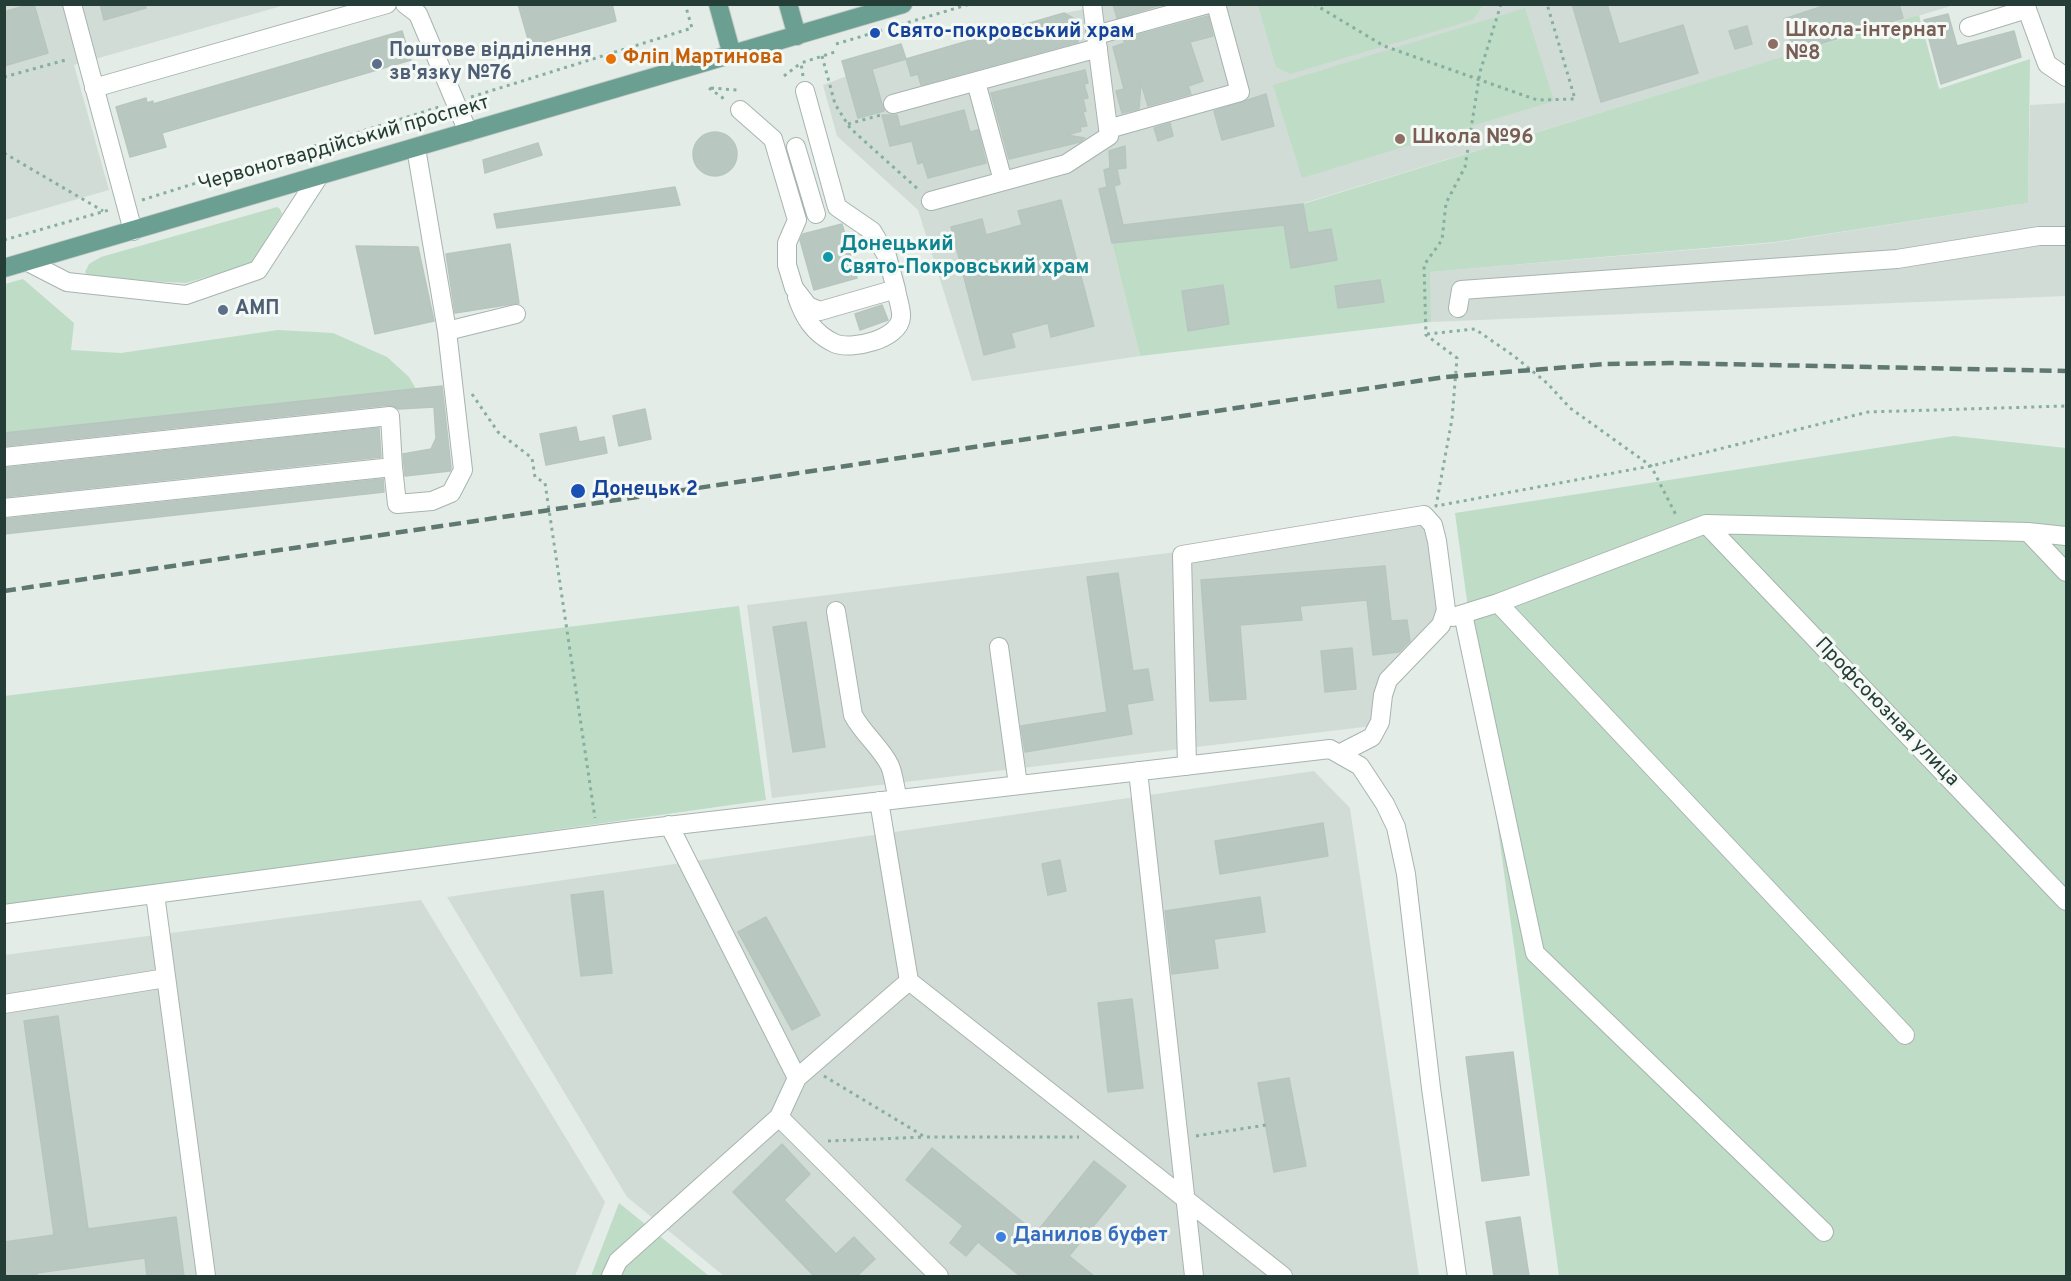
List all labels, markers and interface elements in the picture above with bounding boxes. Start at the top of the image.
place label: Школа-інтернат №8 [1785,20,1946,67]
place label: Свято-покровський храм [887,21,1135,45]
marker: Свято-покровський храм [868,26,882,40]
marker: Школа-інтернат №8 [1766,37,1780,51]
place label: Поштове відділення зв'язку №76 [389,40,592,87]
place label: Фліп Мартинова [623,47,783,71]
marker: Фліп Мартинова [604,52,618,66]
marker: Поштове відділення зв'язку №76 [370,57,384,71]
street label: Червоногвардійський проспект [196,92,492,198]
place label: Школа №96 [1412,127,1534,151]
marker: Школа №96 [1393,132,1407,146]
place label: Донецький Свято-Покровський храм [840,234,1089,281]
marker: Донецький Свято-Покровський храм [821,250,835,264]
place label: АМП [235,298,280,322]
marker: АМП [216,303,230,317]
place label: Донецьк 2 [592,479,698,503]
marker: Донецьк 2 [569,482,587,500]
street label: Профсоюзная улица [1809,633,1963,793]
place label: Данилов буфет [1013,1225,1168,1249]
marker: Данилов буфет [994,1230,1008,1244]

